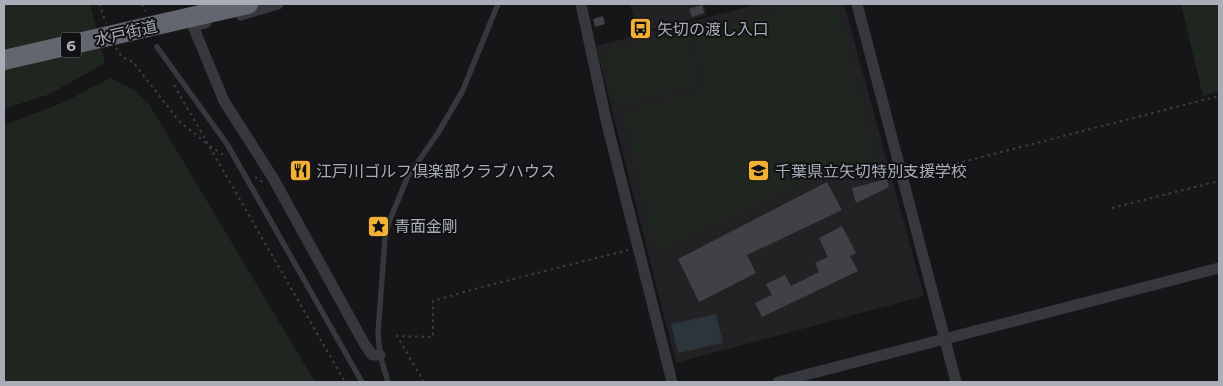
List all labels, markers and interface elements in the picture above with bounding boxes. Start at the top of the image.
street label: 水戸街道 [93,17,159,49]
bus stop icon: 矢切の渡し入口 [629,17,653,41]
place label: 矢切の渡し入口 [657,20,769,39]
road number: 6 [61,32,81,58]
restaurant icon: 江戸川ゴルフ倶楽部クラブハウス [288,159,312,183]
school or university icon: 千葉県立矢切特別支援学校 [747,159,771,183]
place label: 江戸川ゴルフ倶楽部クラブハウス [316,162,556,181]
place label: 千葉県立矢切特別支援学校 [775,162,967,181]
place icon: 青面金剛 [366,214,390,238]
place label: 青面金剛 [394,217,458,236]

